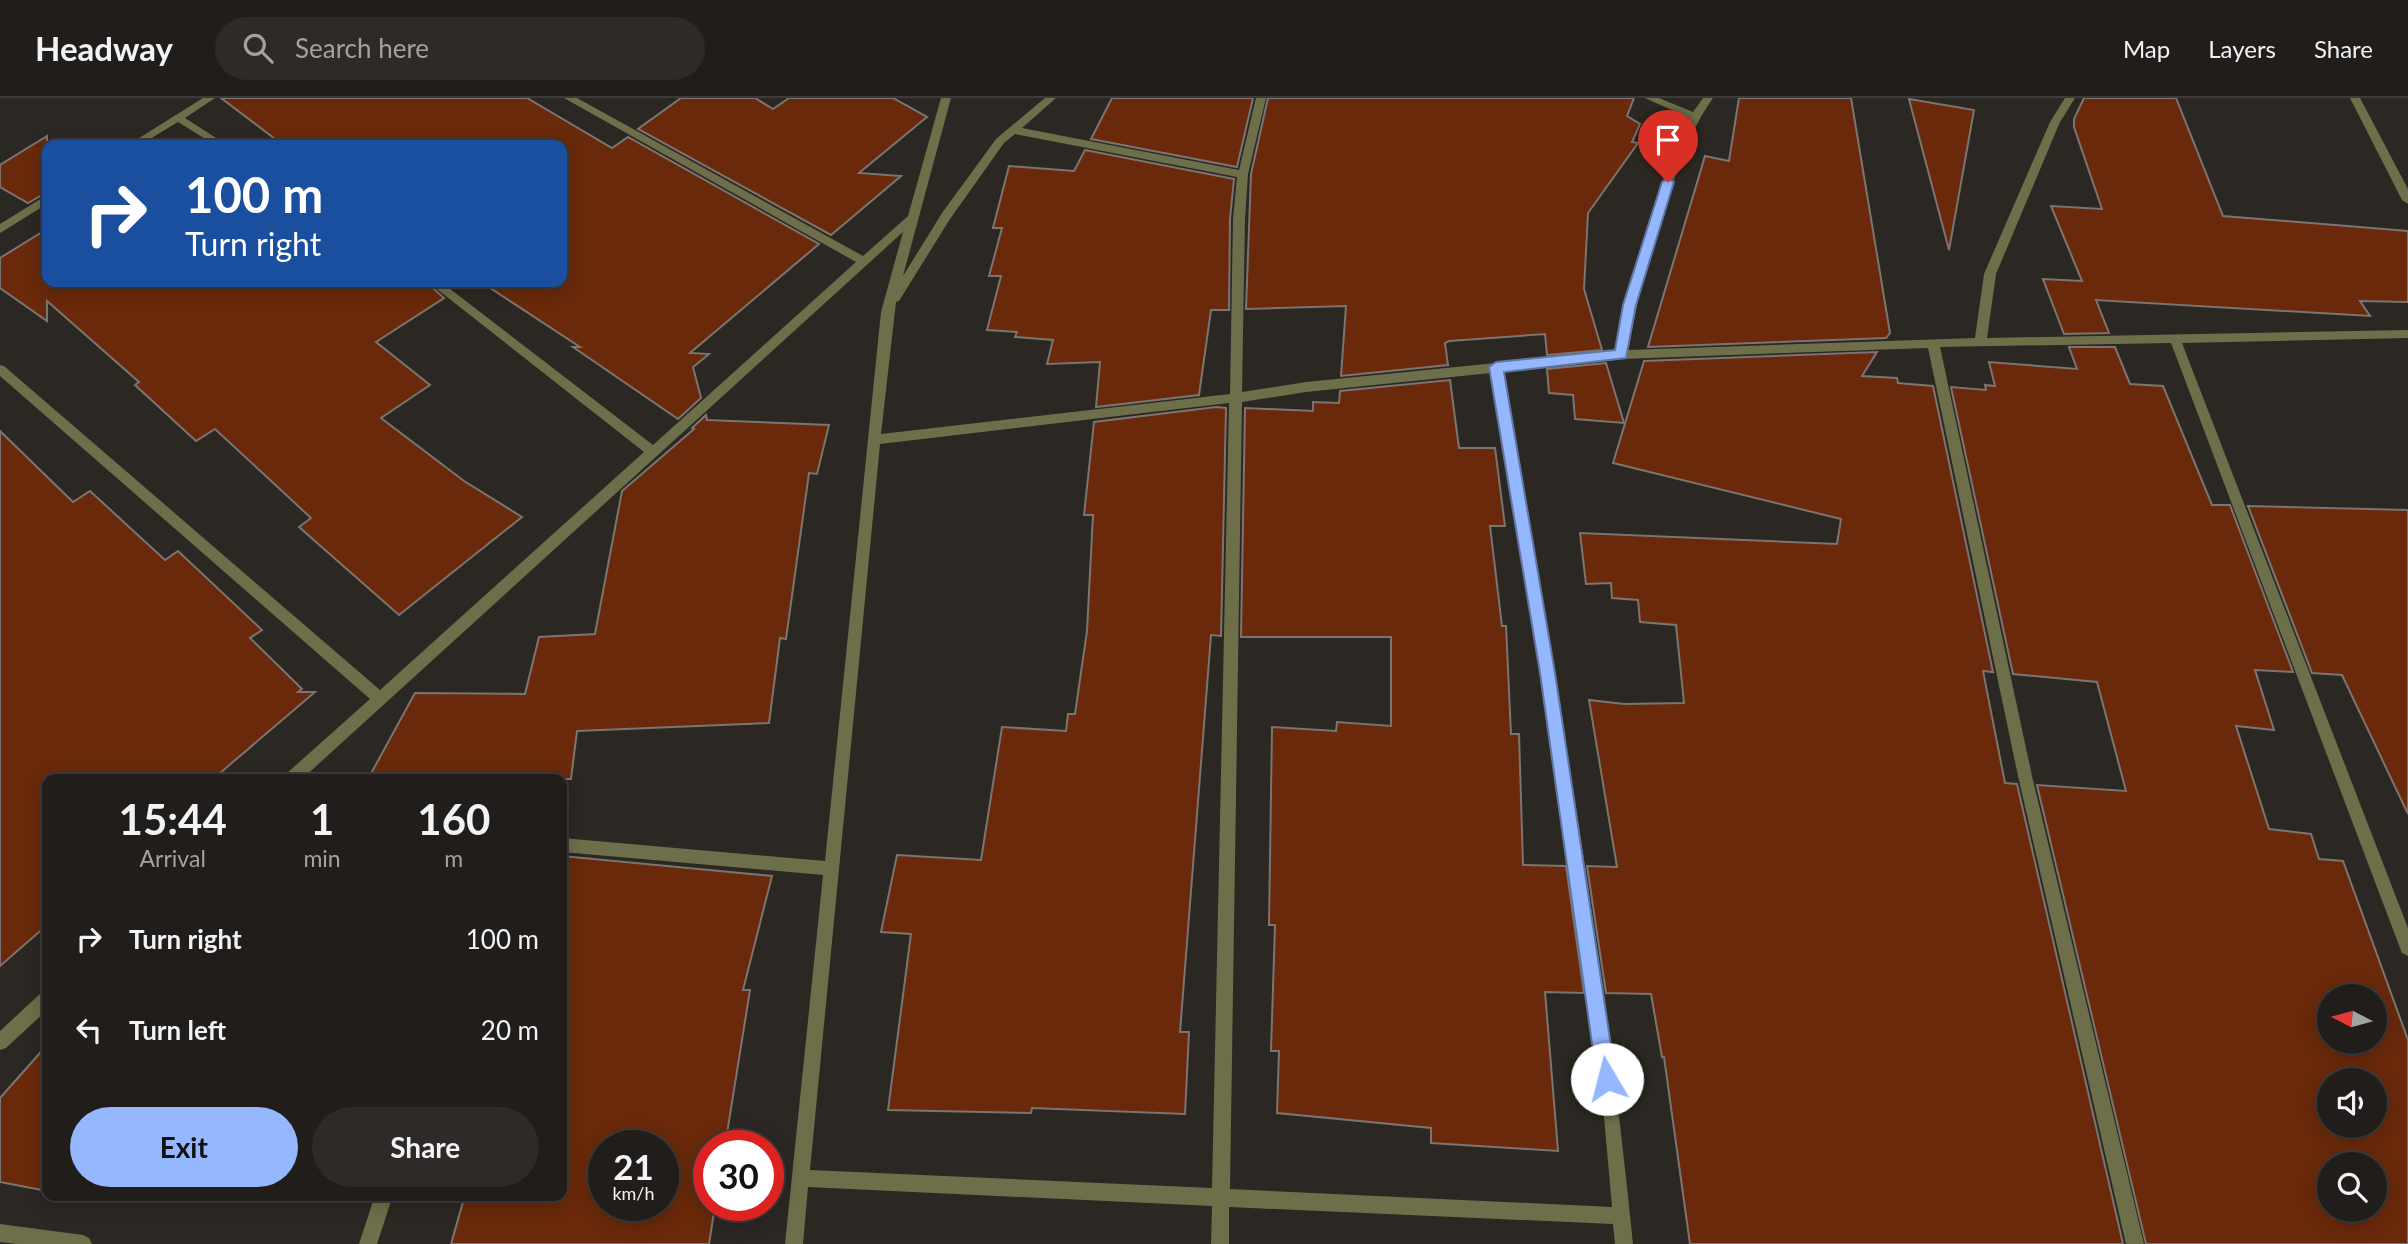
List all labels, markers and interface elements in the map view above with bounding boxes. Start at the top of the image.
search box [215,17,705,80]
text: Headway [35,28,173,68]
icon: search [239,29,277,67]
text: Search here [295,32,429,64]
text: Map [2123,34,2170,63]
text: Layers [2208,34,2276,63]
text: Share [2314,34,2373,63]
pin [1638,110,1698,182]
icon: arrive [1649,121,1687,159]
text: 100 m [185,165,323,223]
icon: right [70,168,161,259]
text: Turn right [185,224,321,263]
text: 15:44 [119,794,227,844]
text: 1 [310,794,334,844]
text: 160 [417,794,490,844]
text: Arrival [140,844,206,872]
text: min [303,844,341,872]
text: m [444,844,463,872]
icon: right [70,920,108,958]
text: Turn right [129,923,242,955]
text: 100 m [466,923,539,955]
north arrow [2317,984,2387,1054]
map controls [2317,984,2387,1222]
icon: left [70,1011,108,1049]
text: Turn left [129,1014,226,1046]
text: 20 m [481,1014,539,1046]
position arrow [1570,1042,1644,1116]
button: sound [2317,1068,2387,1138]
button: Exit [70,1107,298,1187]
button: Share [312,1107,539,1187]
speed limit sign: 30 [693,1130,784,1221]
text: 21 [613,1145,654,1187]
button: search [2317,1152,2387,1222]
text: km/h [612,1182,655,1204]

